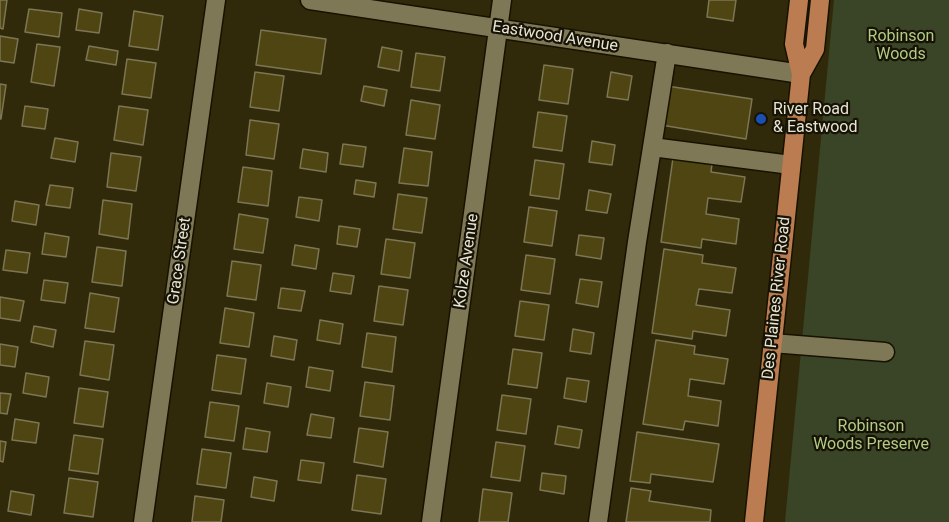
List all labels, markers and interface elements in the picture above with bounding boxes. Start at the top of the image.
street label: Eastwood Avenue [491,18,619,56]
park label: Robinson Woods [868,27,934,65]
place label: River Road & Eastwood [773,100,858,138]
marker: River Road & Eastwood [754,112,768,126]
street label: Kolze Avenue [451,212,483,310]
street label: Grace Street [164,216,196,306]
street label: Des Plaines River Road [759,216,795,380]
park label: Robinson Woods Preserve [813,417,929,455]

